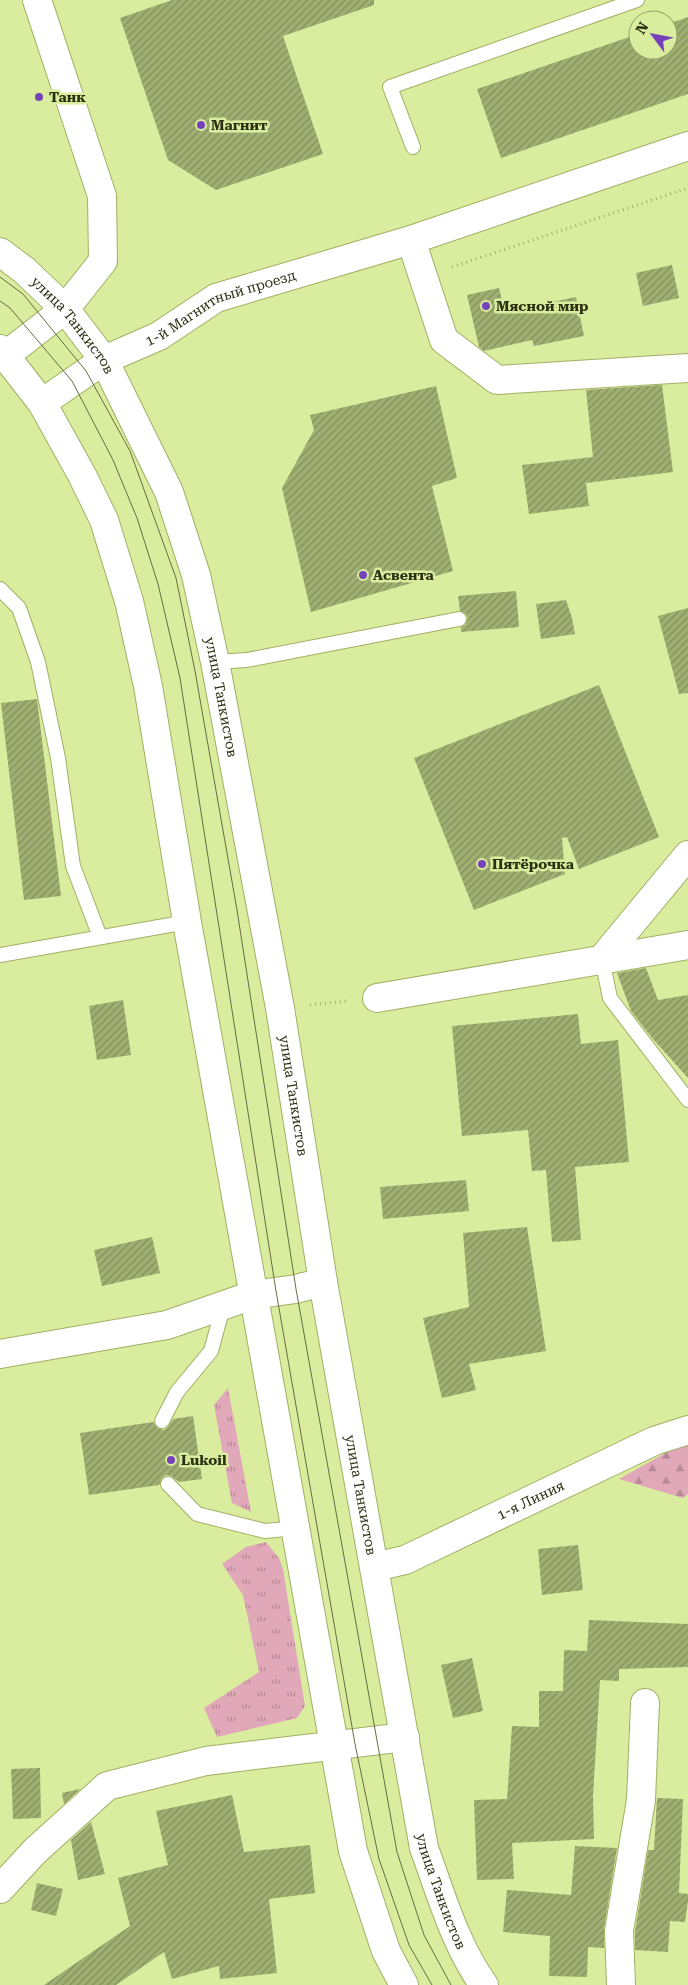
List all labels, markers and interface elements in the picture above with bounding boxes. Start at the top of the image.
north arrow [628,10,678,60]
text: N [632,19,652,37]
place label: Танк [49,89,86,105]
marker: Танк [33,91,45,103]
place label: Магнит [211,117,268,133]
marker: Магнит [195,119,207,131]
street label: 1-й Магнитный проезд [143,267,298,349]
street label: улица Танкистов [28,273,117,376]
place label: Мясной мир [496,298,589,314]
marker: Мясной мир [480,300,492,312]
place label: Асвента [373,567,435,583]
marker: Асвента [357,569,369,581]
street label: улица Танкистов [202,636,241,759]
place label: Пятёрочка [492,856,575,872]
marker: Пятёрочка [476,858,488,870]
street label: улица Танкистов [276,1034,311,1157]
street label: улица Танкистов [342,1433,380,1556]
place label: Lukoil [181,1452,227,1468]
marker: Lukoil [165,1454,177,1466]
street label: 1-я Линия [494,1477,567,1523]
street label: улица Танкистов [414,1832,470,1952]

